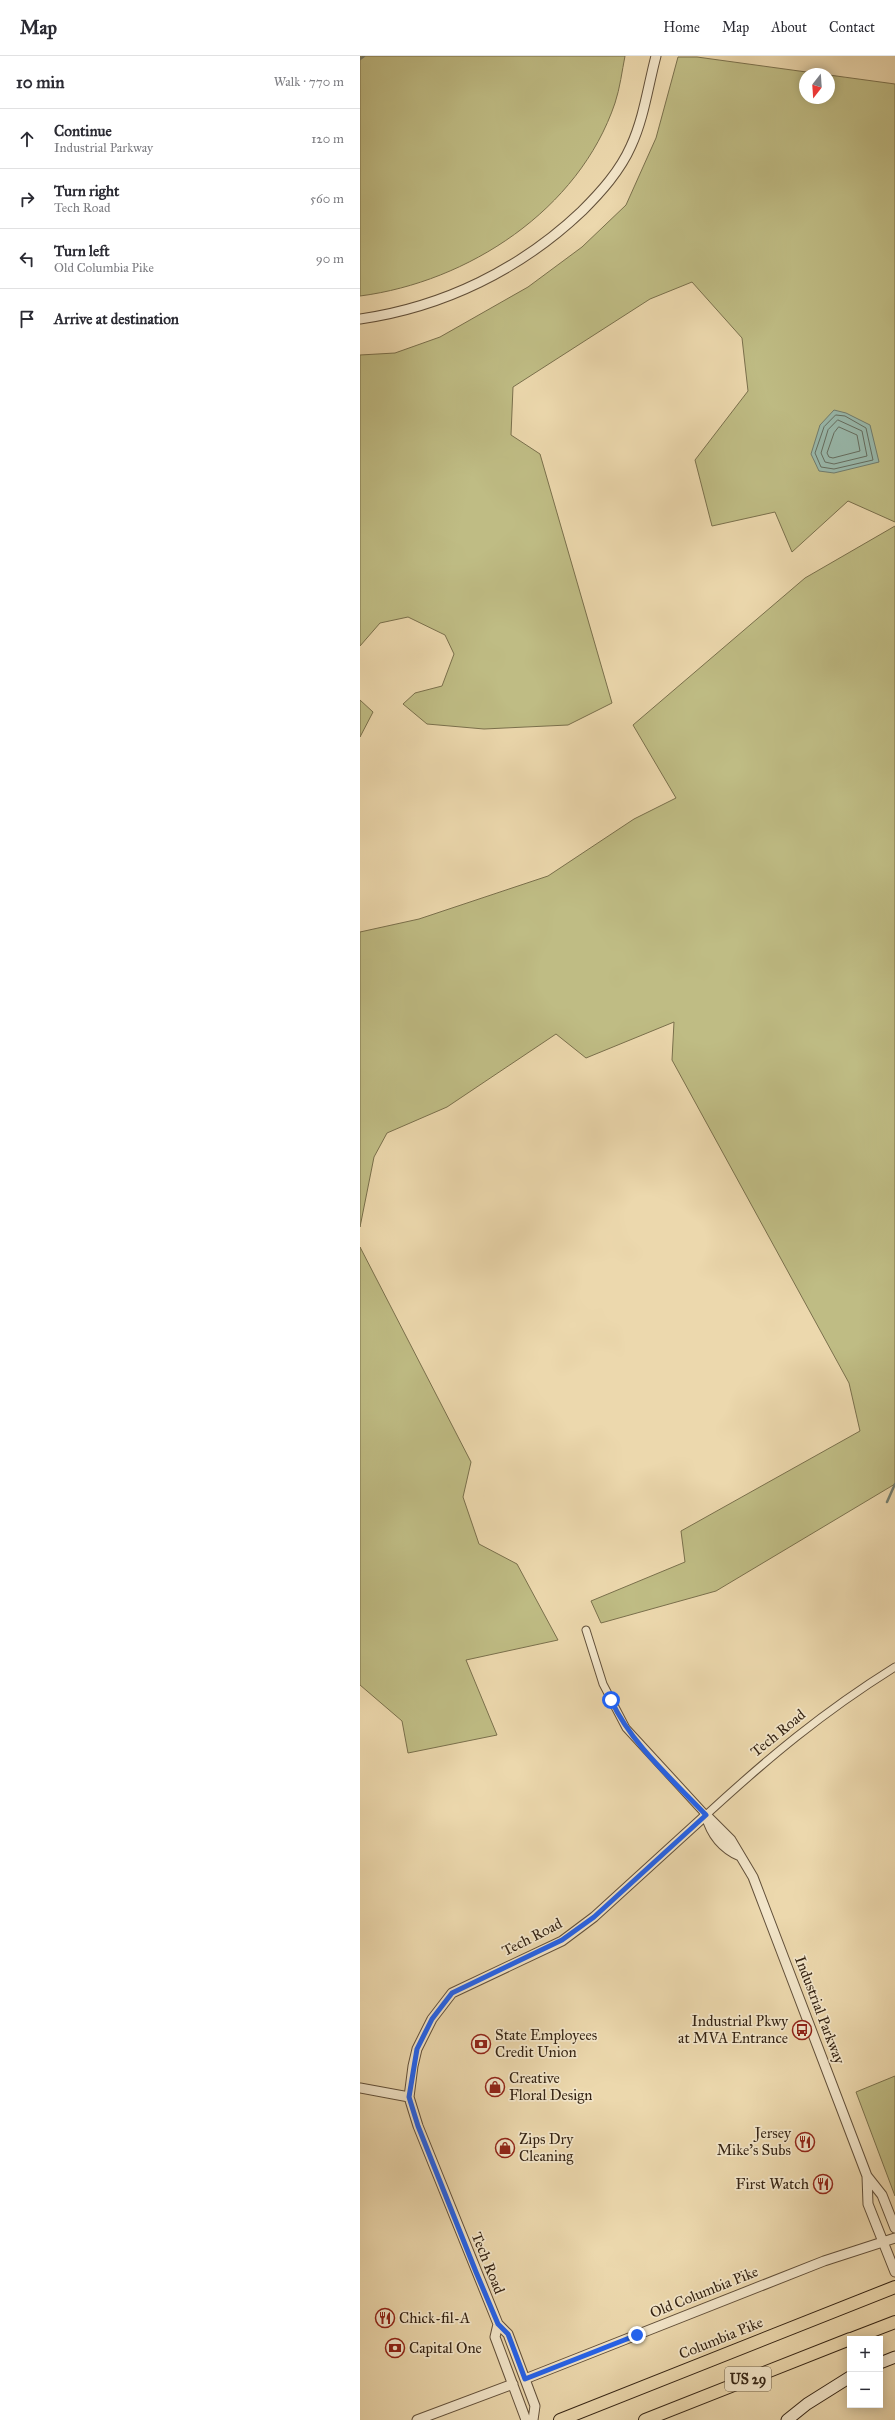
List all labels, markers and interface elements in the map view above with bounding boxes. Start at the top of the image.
text: Map [20,16,57,39]
text: Home [663,19,700,36]
text: Map [722,19,749,36]
text: About [771,19,807,36]
text: Contact [829,19,875,36]
north arrow [799,68,835,104]
text: 10 min [16,72,64,93]
text: Walk · 770 m [274,74,344,90]
text: Continue [54,122,112,140]
icon: ahead [16,128,38,150]
text: 120 m [311,131,344,147]
text: Industrial Parkway [54,140,153,156]
text: Turn right [54,182,119,200]
icon: right [16,188,38,210]
text: 560 m [310,191,344,207]
text: Tech Road [54,200,110,216]
text: Turn left [54,242,110,260]
icon: left [16,248,38,270]
text: 90 m [316,251,344,267]
text: Old Columbia Pike [54,260,154,276]
icon: arrive [16,308,38,330]
text: Arrive at destination [54,310,179,328]
route start [602,1691,620,1709]
street label: Tech Road [747,1705,809,1761]
street label: Tech Road [499,1914,566,1960]
street label: Industrial Parkway [791,1953,849,2067]
place label: Industrial Pkwy at MVA Entrance [678,2012,789,2047]
bus stop icon: Industrial Pkwy at MVA Entrance [791,2019,813,2041]
place label: State Employees Credit Union [495,2026,597,2061]
bank icon: State Employees Credit Union [470,2033,492,2055]
place label: Creative Floral Design [509,2069,592,2104]
shop icon: Creative Floral Design [484,2076,506,2098]
place label: Jersey Mike's Subs [717,2124,792,2159]
place label: Zips Dry Cleaning [519,2130,574,2165]
restaurant icon: Jersey Mike's Subs [794,2131,816,2153]
shop icon: Zips Dry Cleaning [494,2137,516,2159]
restaurant icon: First Watch [812,2173,834,2195]
place label: First Watch [736,2175,810,2193]
street label: Tech Road [467,2229,509,2297]
street label: Old Columbia Pike [647,2262,761,2322]
restaurant icon: Chick-fil-A [374,2307,396,2329]
place label: Chick-fil-A [399,2309,470,2327]
street label: Columbia Pike [676,2313,766,2363]
route end [628,2326,646,2344]
map controls [847,2336,883,2408]
button: + [847,2336,883,2372]
bank icon: Capital One [384,2337,406,2359]
place label: Capital One [409,2339,482,2357]
road number: US 29 [725,2367,771,2391]
button: − [847,2372,883,2408]

